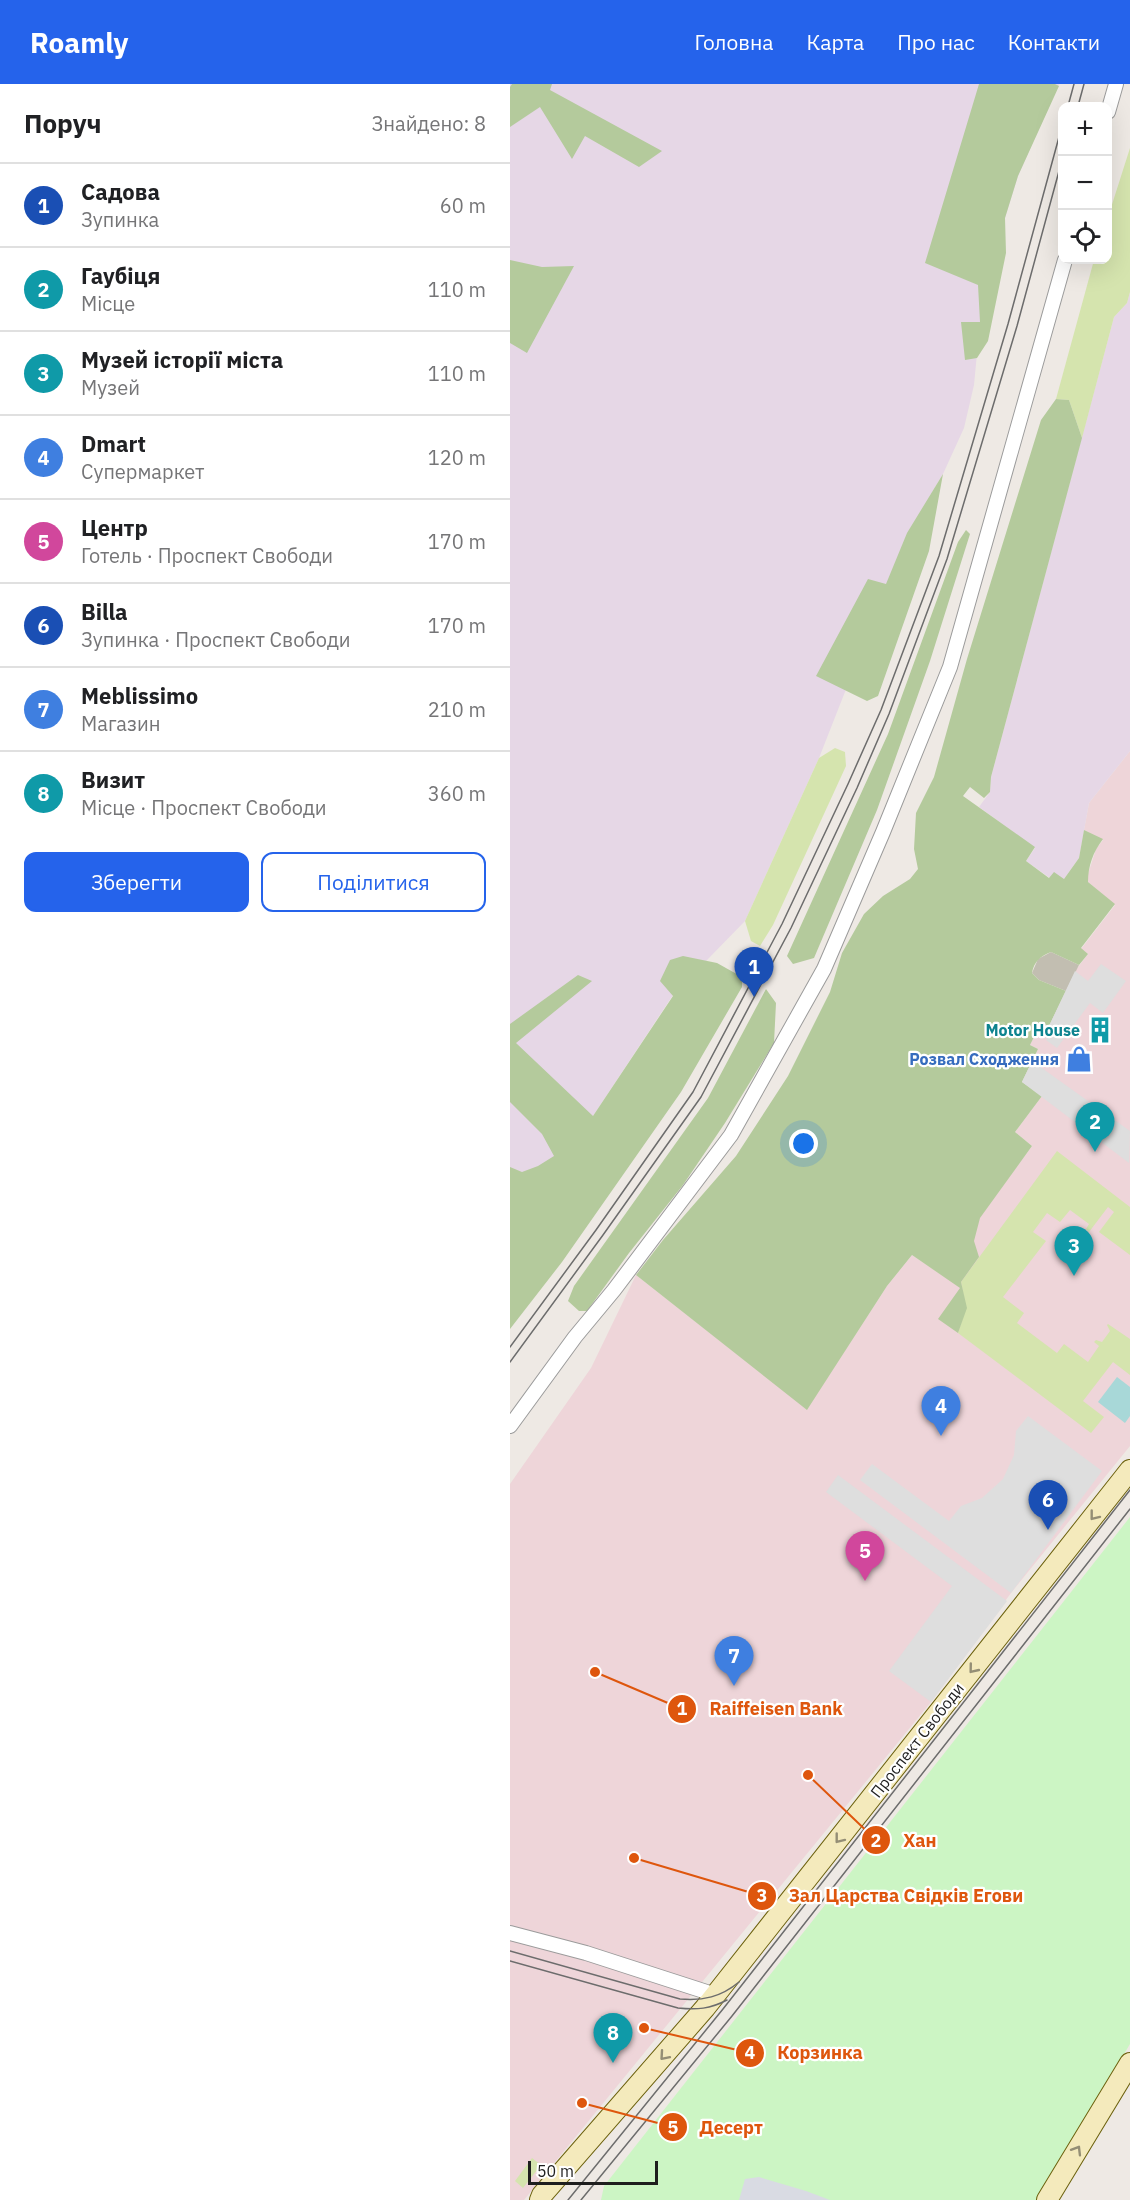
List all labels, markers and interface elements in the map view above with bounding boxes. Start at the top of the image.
text: Roamly [30,24,128,61]
text: Головна [695,28,773,56]
text: Карта [806,28,864,56]
text: Про нас [897,28,975,56]
text: Контакти [1008,28,1100,56]
map controls [1058,102,1112,264]
button: + [1058,102,1112,156]
text: Поруч [24,106,102,140]
text: Знайдено: 8 [372,110,486,137]
button: − [1058,156,1112,210]
text: Садова [81,177,160,206]
text: 1 [38,192,50,219]
text: 60 m [440,192,486,219]
text: Зупинка [81,206,159,233]
button: locate [1058,210,1112,264]
text: Гаубіця [81,261,160,290]
text: 2 [38,276,50,303]
text: 110 m [428,276,486,303]
text: Місце [81,290,135,317]
text: Музей історії міста [81,345,283,374]
text: 3 [38,360,50,387]
text: 110 m [428,360,486,387]
text: Музей [81,374,140,401]
text: Dmart [81,429,146,458]
text: 4 [38,444,50,471]
text: 120 m [428,444,486,471]
text: Супермаркет [81,458,204,485]
text: Центр [81,513,148,542]
text: 5 [38,528,50,555]
text: 170 m [428,528,486,555]
text: Готель · Проспект Свободи [81,542,333,569]
text: Billa [81,597,128,626]
text: 6 [38,612,50,639]
text: 170 m [428,612,486,639]
text: Зупинка · Проспект Свободи [81,626,351,653]
text: Meblissimo [81,681,198,710]
text: 7 [38,696,50,723]
text: 210 m [428,696,486,723]
text: Магазин [81,710,161,737]
text: Визит [81,765,145,794]
text: 8 [38,780,50,807]
text: 360 m [428,780,486,807]
text: Місце · Проспект Свободи [81,794,327,821]
button: Зберегти [24,852,249,912]
button: Поділитися [261,852,486,912]
pin: 1 [734,948,774,997]
building icon: Motor House [1085,1015,1115,1045]
place label: Motor House [985,1020,1080,1040]
shop icon: Розвал Сходження [1064,1044,1094,1074]
place label: Розвал Сходження [909,1049,1059,1069]
pin: 2 [1076,1102,1114,1152]
your location [789,1129,818,1158]
pin: 3 [1054,1226,1094,1276]
pin: 4 [922,1386,960,1436]
pin: 6 [1028,1480,1068,1530]
one-way arrow [1090,1509,1101,1520]
pin: 5 [846,1532,884,1581]
pin: 7 [714,1636,754,1686]
one-way arrow [970,1663,981,1674]
street label: Проспект Свободи [866,1679,968,1801]
callout: Raiffeisen Bank [667,1691,854,1727]
text: 1 [677,1697,688,1720]
text: Raiffeisen Bank [709,1697,843,1720]
callout: Хан [861,1822,949,1858]
text: 2 [871,1829,881,1852]
text: Хан [903,1829,937,1852]
one-way arrow [835,1832,846,1843]
callout: Зал Царства Свiдкiв Егови [747,1878,1035,1914]
text: 3 [757,1884,767,1907]
text: Зал Царства Свiдкiв Егови [789,1884,1023,1907]
pin: 8 [594,2014,632,2063]
callout: Корзинка [735,2035,874,2071]
text: 4 [745,2041,756,2064]
text: Корзинка [777,2041,863,2064]
one-way arrow [660,2049,671,2060]
callout: Десерт [658,2109,775,2145]
text: 5 [668,2116,679,2139]
text: Десерт [699,2116,763,2139]
one-way arrow [1070,2146,1081,2156]
scale bar [528,2158,658,2186]
text: 50 m [537,2161,574,2181]

